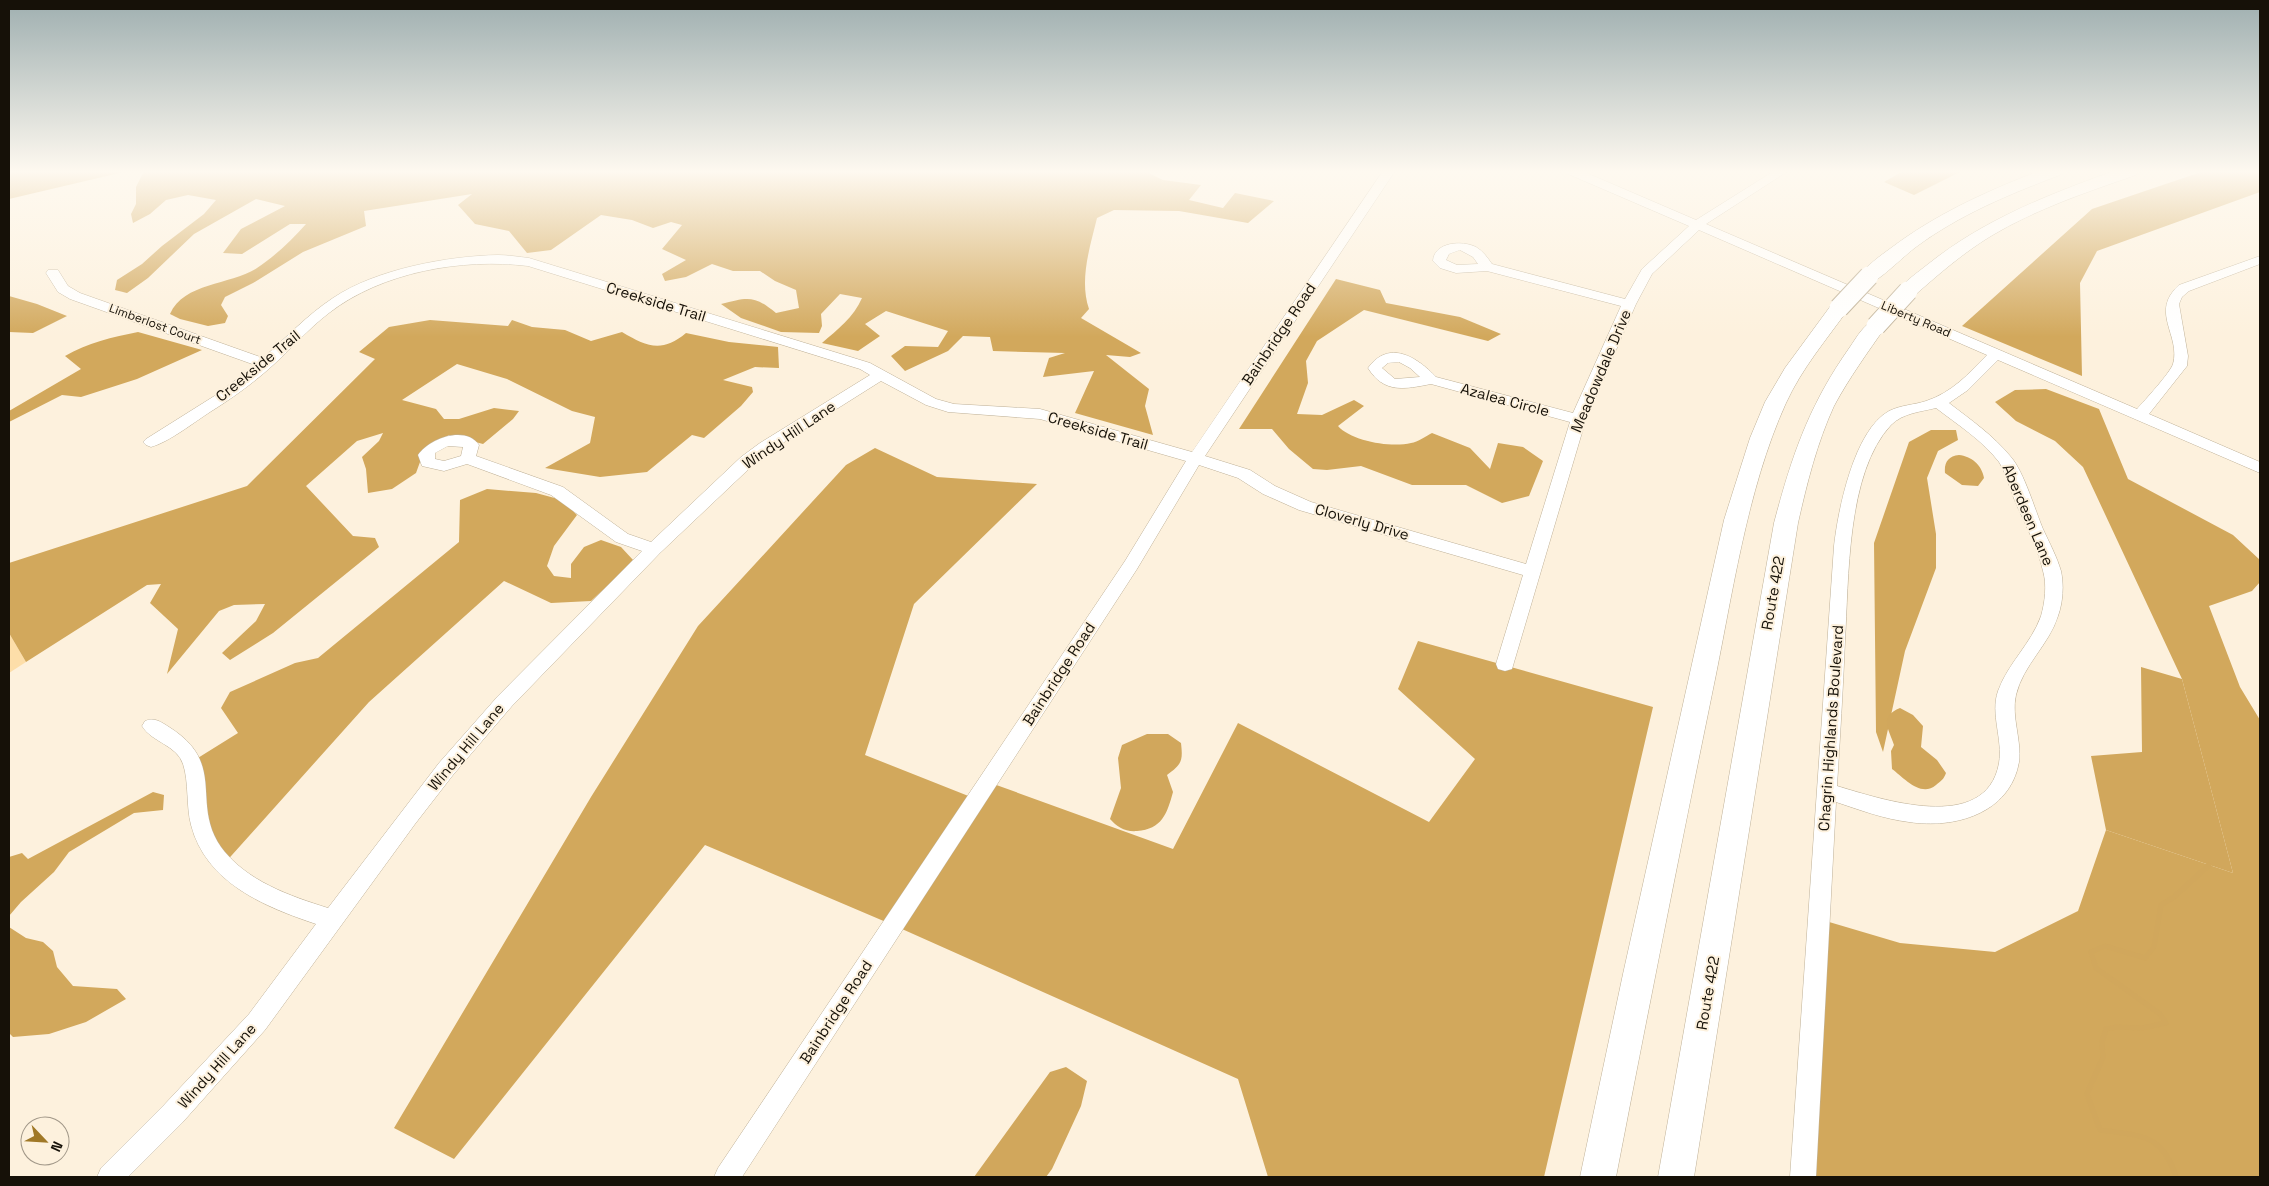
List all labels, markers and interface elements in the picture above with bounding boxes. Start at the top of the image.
street label: Creekside Trail [604,277,708,326]
street label: Bainbridge Road [1237,279,1320,388]
street label: Liberty Road [1879,297,1953,341]
street label: Limberlost Court [107,300,203,348]
street label: Meadowdale Drive [1566,306,1635,435]
street label: Creekside Trail [212,326,304,406]
street label: Azalea Circle [1459,379,1552,421]
street label: Windy Hill Lane [739,396,839,473]
street label: Creekside Trail [1046,407,1150,454]
street label: Aberdeen Lane [1998,461,2058,569]
street label: Cloverly Drive [1313,499,1412,544]
street label: Route 422 [1757,554,1788,631]
street label: Bainbridge Road [1018,619,1099,729]
street label: Chagrin Highlands Boulevard [1814,624,1847,832]
street label: Windy Hill Lane [424,699,508,794]
street label: Route 422 [1692,954,1723,1031]
street label: Bainbridge Road [795,957,876,1067]
street label: Windy Hill Lane [173,1019,260,1112]
north arrow [20,1116,70,1166]
text: N [47,1138,67,1155]

